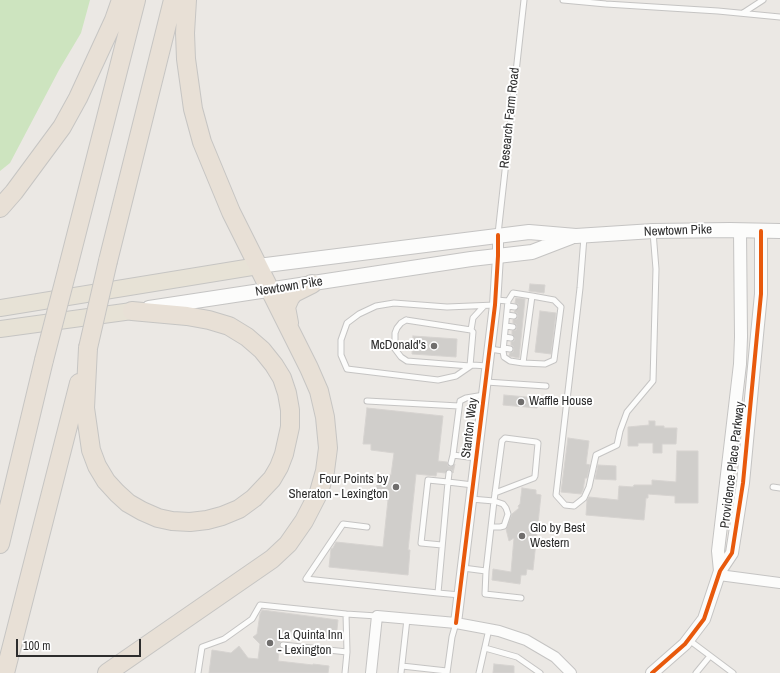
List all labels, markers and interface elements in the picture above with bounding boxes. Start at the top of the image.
street label: Research Farm Road [497,67,523,169]
street label: Newtown Pike [644,222,712,240]
street label: Newtown Pike [254,274,324,300]
place label: McDonald's [371,338,426,354]
marker: McDonald's [429,341,439,351]
place label: Waffle House [529,394,592,410]
street label: Stanton Way [459,397,481,459]
marker: Waffle House [516,397,526,407]
street label: Providence Place Parkway [717,401,749,529]
place label: Four Points by Sheraton - Lexington [288,472,388,503]
marker: Four Points by Sheraton - Lexington [391,482,401,492]
place label: Glo by Best Western [530,521,585,552]
marker: Glo by Best Western [517,531,527,541]
place label: La Quinta Inn - Lexington [278,628,343,659]
scale bar [18,631,143,657]
text: 100 m [23,638,50,654]
marker: La Quinta Inn - Lexington [265,638,275,648]

